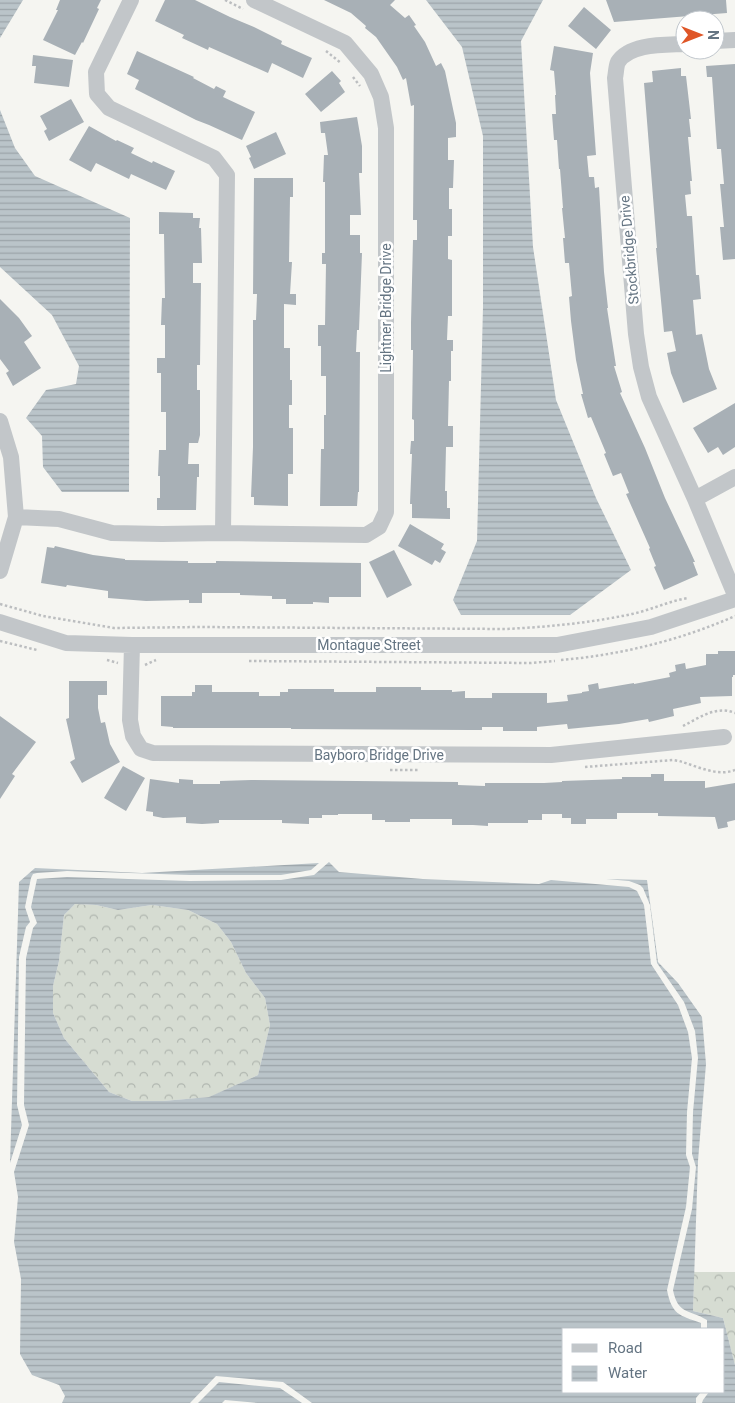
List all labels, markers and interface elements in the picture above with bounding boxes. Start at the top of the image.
north arrow [675,10,725,60]
text: N [705,30,721,40]
street label: Stockbridge Drive [616,195,642,305]
street label: Lightner Bridge Drive [378,243,394,373]
street label: Montague Street [317,637,421,653]
street label: Bayboro Bridge Drive [314,747,444,763]
legend [562,1328,725,1393]
text: Road [608,1339,642,1357]
text: Water [608,1364,647,1382]

